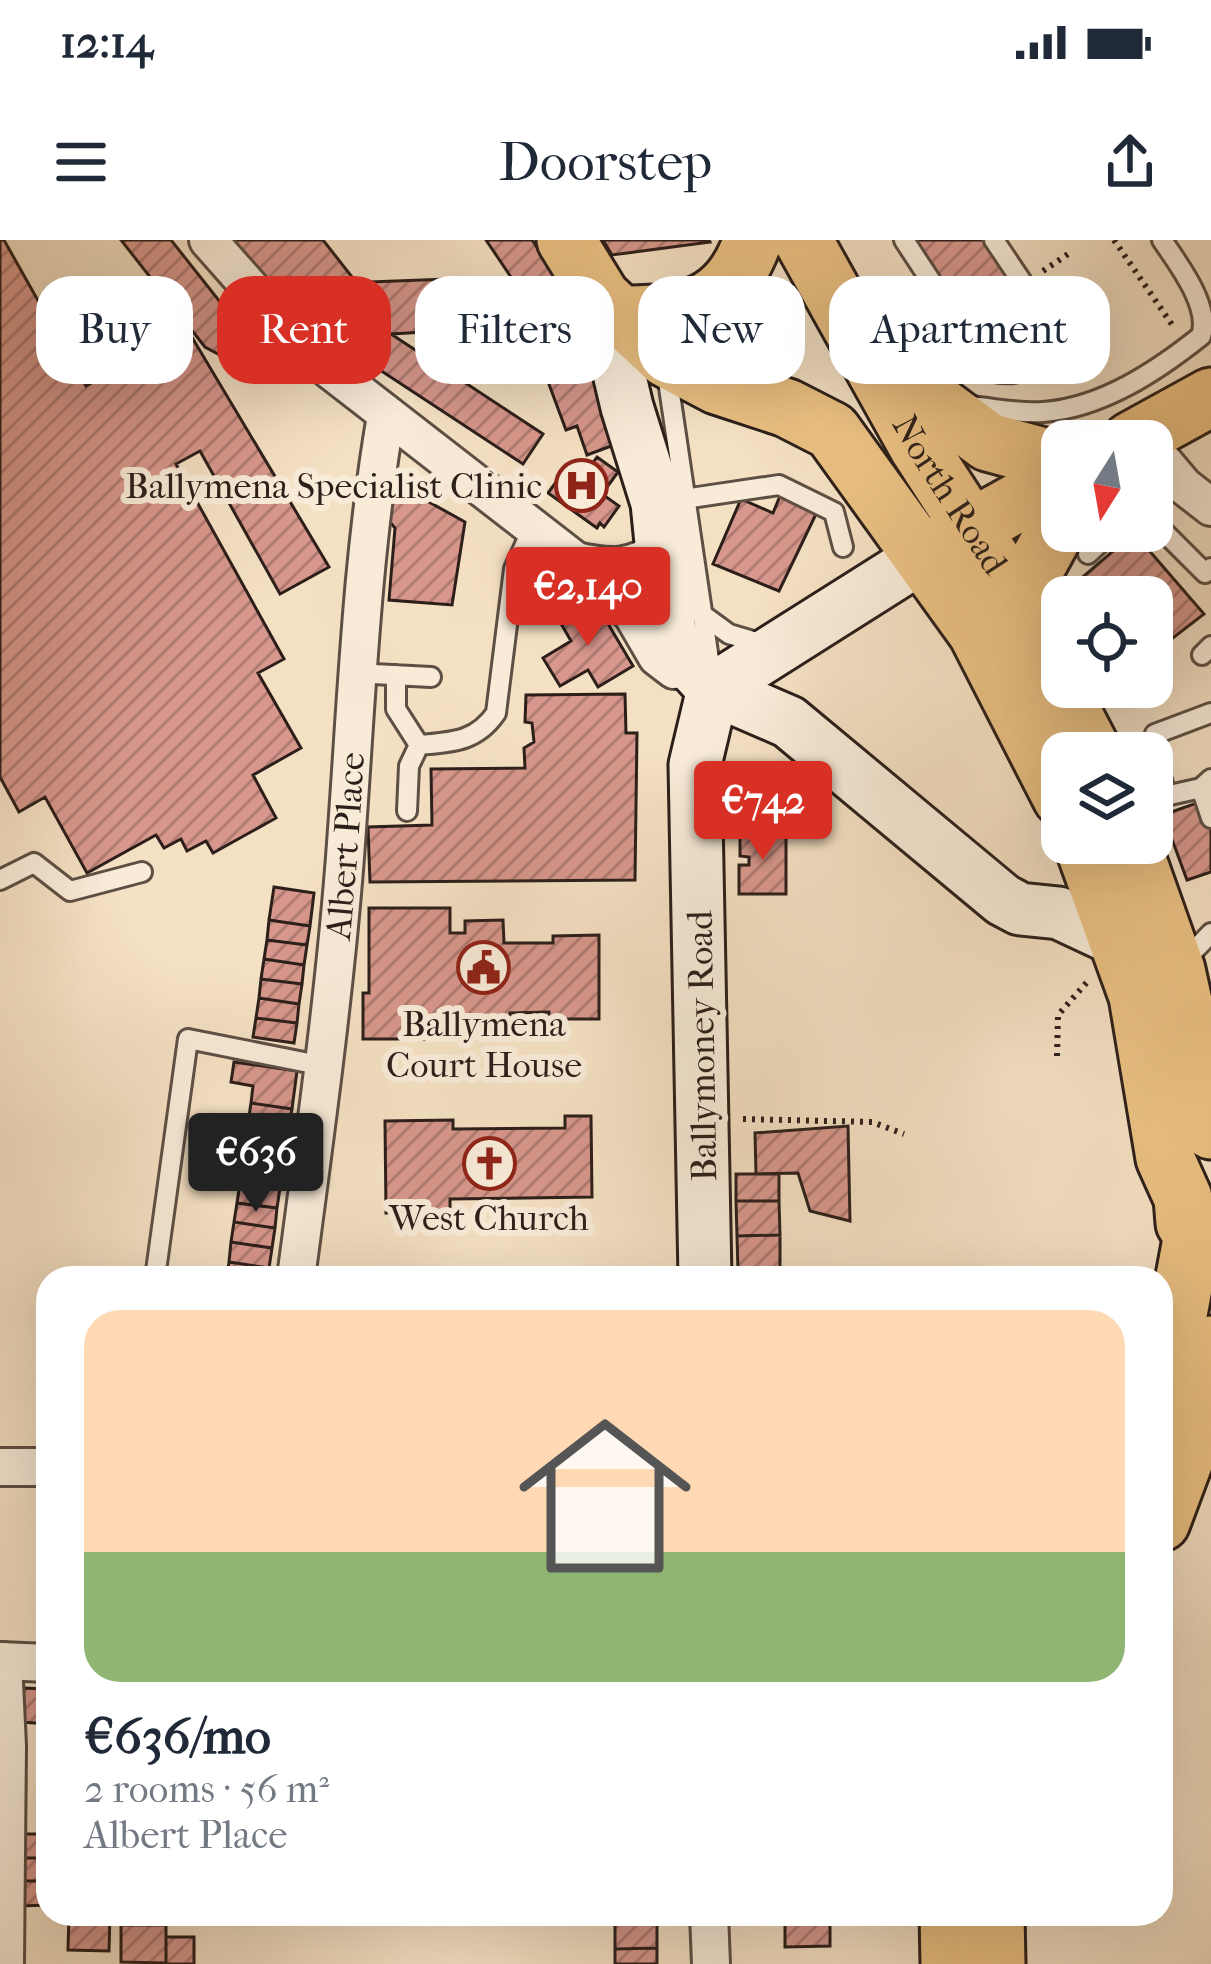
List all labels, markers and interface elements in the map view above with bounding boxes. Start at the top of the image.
text: 12:14 [60,16,153,69]
icon: menu [48,129,114,195]
icon: share [1097,129,1163,195]
text: Doorstep [499,131,712,194]
chip: Buy [36,276,193,384]
chip: Rent [217,276,391,384]
chip: Filters [415,276,614,384]
chip: New [638,276,805,384]
chip: Apartment [829,276,1110,384]
street label: North Road [884,407,1017,583]
north arrow [1041,420,1173,552]
map controls [1041,420,1173,864]
hospital icon: Ballymena Specialist Clinic [553,458,609,514]
place label: Ballymena Specialist Clinic [125,465,542,507]
pin: €2,140 [490,547,686,649]
text: €2,140 [533,563,643,609]
button: locate [1041,576,1173,708]
button: layers [1041,732,1173,864]
street label: Albert Place [317,751,373,943]
pin: €742 [692,761,834,863]
text: €742 [721,777,805,823]
street label: Ballymoney Road [679,910,725,1182]
public building icon: Ballymena Court House [456,940,512,996]
place label: Ballymena Court House [386,1003,582,1086]
pin: €636 [185,1113,327,1215]
text: €636 [215,1129,297,1175]
church icon: West Church [461,1135,517,1191]
place label: West Church [388,1197,589,1239]
icon: home [497,1388,713,1604]
text: €636/mo [84,1706,271,1766]
text: 2 rooms · 56 m² [84,1766,329,1812]
text: Albert Place [84,1812,287,1858]

